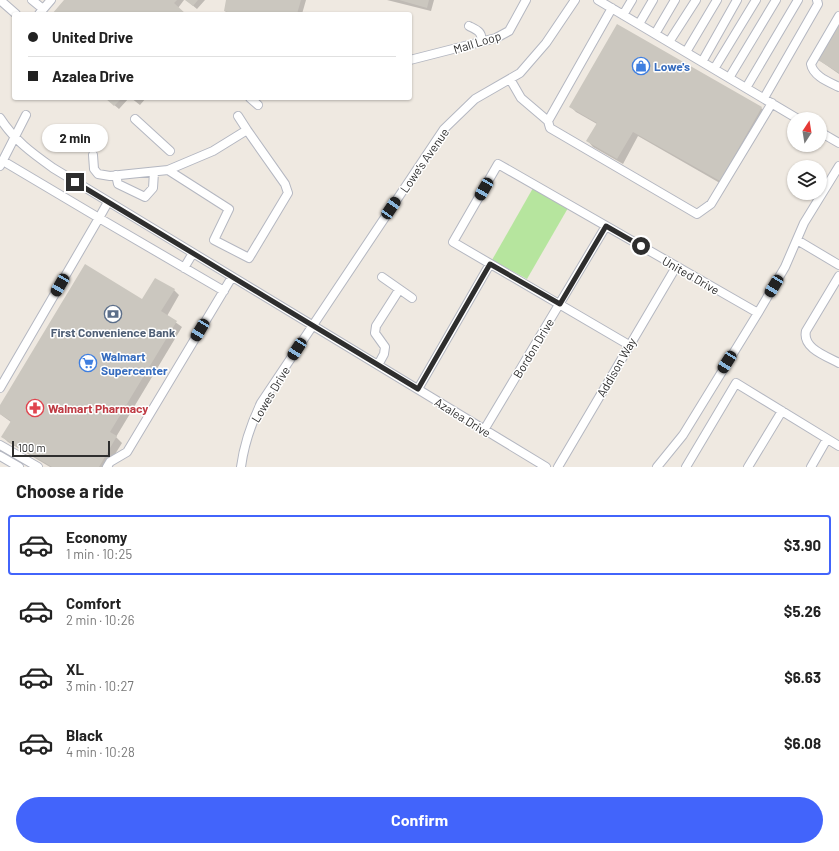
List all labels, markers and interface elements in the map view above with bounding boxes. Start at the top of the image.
text: United Drive [52,28,133,46]
street label: Mall Loop [451,28,503,56]
shop icon: Lowe's [631,56,651,76]
place label: Lowe's [654,59,690,73]
text: Azalea Drive [52,67,134,85]
north arrow [787,112,827,152]
map controls [787,112,827,200]
callout: 2 min [42,124,108,152]
street label: Lowe's Avenue [397,125,451,195]
text: 2 min [59,130,91,146]
button: layers [787,160,827,200]
route end [66,173,84,191]
car [473,176,495,202]
car [379,195,403,221]
route start [632,237,650,255]
street label: United Drive [660,253,722,297]
car [49,272,71,298]
car [763,273,785,299]
bank icon: First Convenience Bank [103,304,123,324]
street label: Bordon Drive [510,316,556,380]
car [189,317,211,343]
place label: First Convenience Bank [51,325,176,339]
street label: Addison Way [593,335,639,399]
car [285,336,309,362]
place label: Walmart Supercenter [101,349,168,377]
car [716,349,738,375]
supermarket icon: Walmart Supercenter [78,353,98,373]
street label: Lowes Drive [248,363,292,425]
street label: Azalea Drive [433,394,493,440]
pharmacy icon: Walmart Pharmacy [25,398,45,418]
place label: Walmart Pharmacy [48,401,148,415]
scale bar [12,439,110,458]
text: 100 m [18,441,46,454]
text: Choose a ride [16,480,124,502]
icon: car [18,527,54,563]
text: Economy [66,528,127,546]
text: $3.90 [784,536,821,554]
text: 1 min · 10:25 [66,546,132,562]
icon: car [18,593,54,629]
text: Comfort [66,594,121,612]
text: $5.26 [784,602,821,620]
text: 2 min · 10:26 [66,612,135,628]
icon: car [18,659,54,695]
text: XL [66,660,84,678]
text: $6.63 [784,668,821,686]
text: 3 min · 10:27 [66,678,134,694]
icon: car [18,725,54,761]
text: Black [66,726,103,744]
text: $6.08 [784,734,821,752]
text: 4 min · 10:28 [66,744,135,760]
button: Confirm [16,797,823,843]

